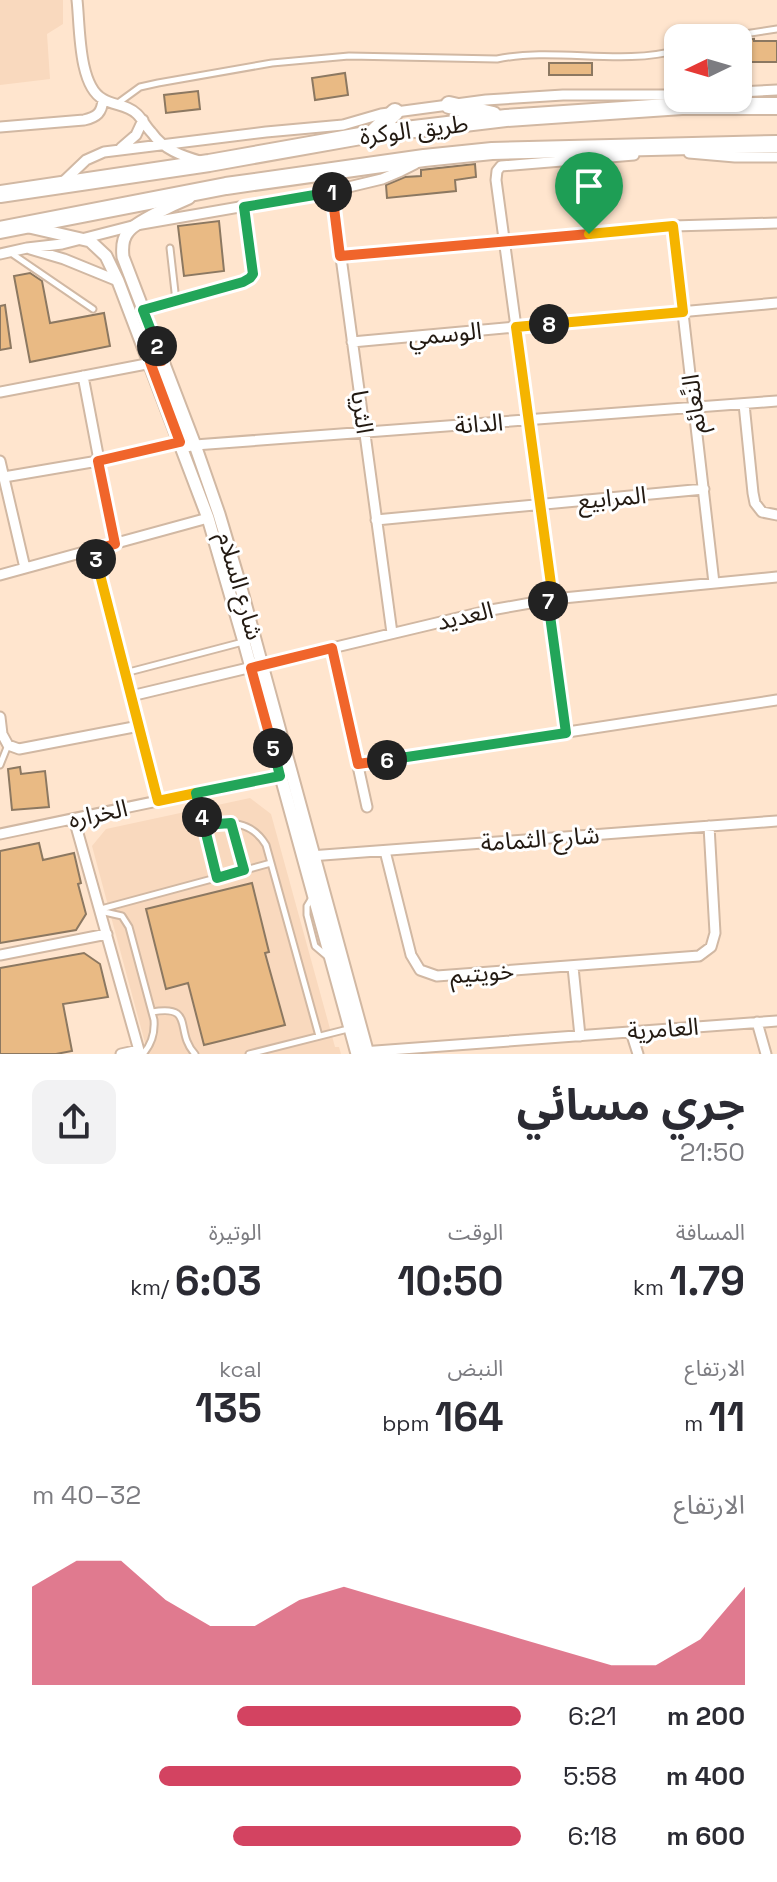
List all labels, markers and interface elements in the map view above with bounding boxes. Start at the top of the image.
north arrow [664,24,752,112]
map controls [664,24,752,112]
street label: طريق الوكرة [358,107,470,152]
pin [555,152,623,234]
icon: arrive [567,164,611,208]
pin: 1 [312,172,352,212]
text: 1 [327,178,337,206]
pin: 8 [529,304,569,344]
text: 8 [542,310,556,338]
street label: الوسمي [407,315,483,356]
pin: 2 [137,326,177,366]
text: 2 [150,332,164,360]
street label: النًعائم [674,372,715,436]
street label: الثريا [344,388,381,436]
street label: الدانة [454,406,504,441]
street label: المرابيع [576,479,648,518]
street label: شارع السلام [207,528,271,644]
pin: 3 [76,539,116,579]
text: 3 [89,545,103,573]
pin: 7 [528,581,568,621]
text: 7 [542,587,554,615]
street label: العديد [434,594,496,637]
pin: 5 [253,728,293,768]
text: 5 [266,734,280,762]
pin: 6 [367,740,407,780]
text: 6 [380,746,394,774]
street label: الخراره [66,792,130,835]
pin: 4 [182,797,222,837]
text: 4 [195,803,209,831]
street label: شارع الثمامة [480,819,601,860]
street label: خويتيم [449,955,515,992]
street label: العامرية [626,1011,700,1046]
text: جري مسائي [517,1077,745,1133]
button: share [32,1080,116,1164]
text: 21:50 [680,1135,745,1169]
text: الوتيرة [209,1218,262,1246]
text: الوقت [448,1218,503,1246]
text: المسافة [676,1218,745,1246]
text: 6:03 [175,1256,262,1307]
text: 10:50 [398,1256,503,1307]
text: 1.79 [669,1256,745,1307]
text: /km [130,1273,175,1301]
text: km [633,1273,669,1301]
text: النبض [448,1354,503,1382]
text: الارتفاع [685,1354,745,1382]
text: kcal [219,1355,262,1383]
text: 135 [195,1383,262,1434]
text: 164 [435,1392,503,1443]
text: 11 [709,1392,745,1443]
text: bpm [382,1409,435,1437]
text: m [684,1409,709,1437]
text: 32–40 m [32,1478,141,1512]
text: الارتفاع [674,1488,745,1522]
text: 6:21 [568,1699,617,1733]
text: 200 m [667,1699,745,1733]
text: 5:58 [563,1759,617,1793]
text: 400 m [666,1759,745,1793]
text: 6:18 [567,1819,617,1853]
text: 600 m [666,1819,745,1853]

